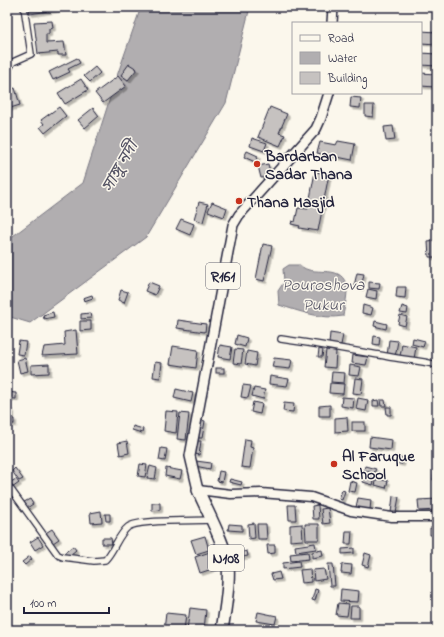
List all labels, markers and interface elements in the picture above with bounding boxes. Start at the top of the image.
legend [292,22,422,94]
text: Road [328,30,354,48]
text: Water [328,50,357,68]
text: Building [327,70,367,89]
water label: সাঙ্গু নদী [96,134,147,197]
place label: Bardarban Sadar Thana [264,145,353,187]
marker: Bardarban Sadar Thana [252,159,262,169]
place label: Thana Masjid [247,191,335,215]
marker: Thana Masjid [234,196,244,206]
road number: R161 [206,263,240,289]
water label: Pouroshova Pukur [282,273,365,318]
place label: Al Faruque School [342,445,415,487]
marker: Al Faruque School [329,459,339,469]
road number: N108 [208,545,244,571]
scale bar [24,589,109,615]
text: 100 m [30,595,57,613]

